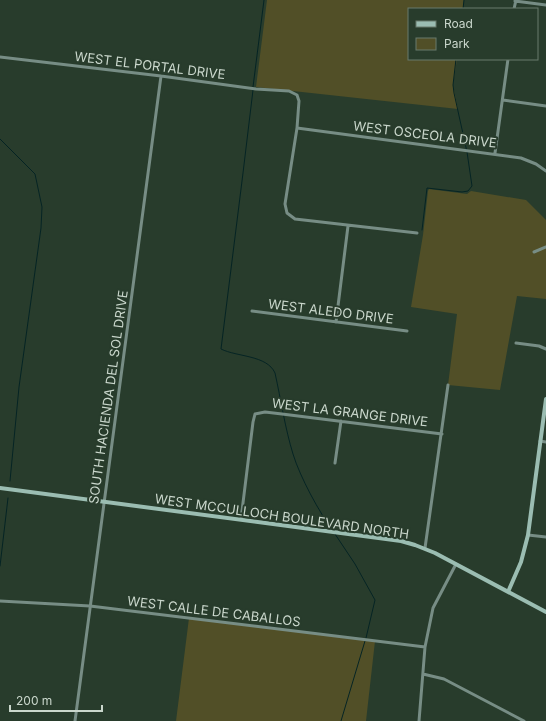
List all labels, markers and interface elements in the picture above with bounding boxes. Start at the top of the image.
legend [408,8,538,60]
text: Road [444,16,473,31]
text: Park [444,36,470,51]
street label: WEST EL PORTAL DRIVE [74,48,226,82]
street label: WEST OSCEOLA DRIVE [352,117,498,151]
street label: SOUTH HACIENDA DEL SOL DRIVE [85,289,131,505]
street label: WEST ALEDO DRIVE [267,295,395,327]
street label: WEST LA GRANGE DRIVE [271,394,429,430]
street label: WEST MCCULLOCH BOULEVARD NORTH [154,490,410,542]
street label: WEST CALLE DE CABALLOS [126,592,302,630]
scale bar [10,687,102,713]
text: 200 m [16,693,52,708]

